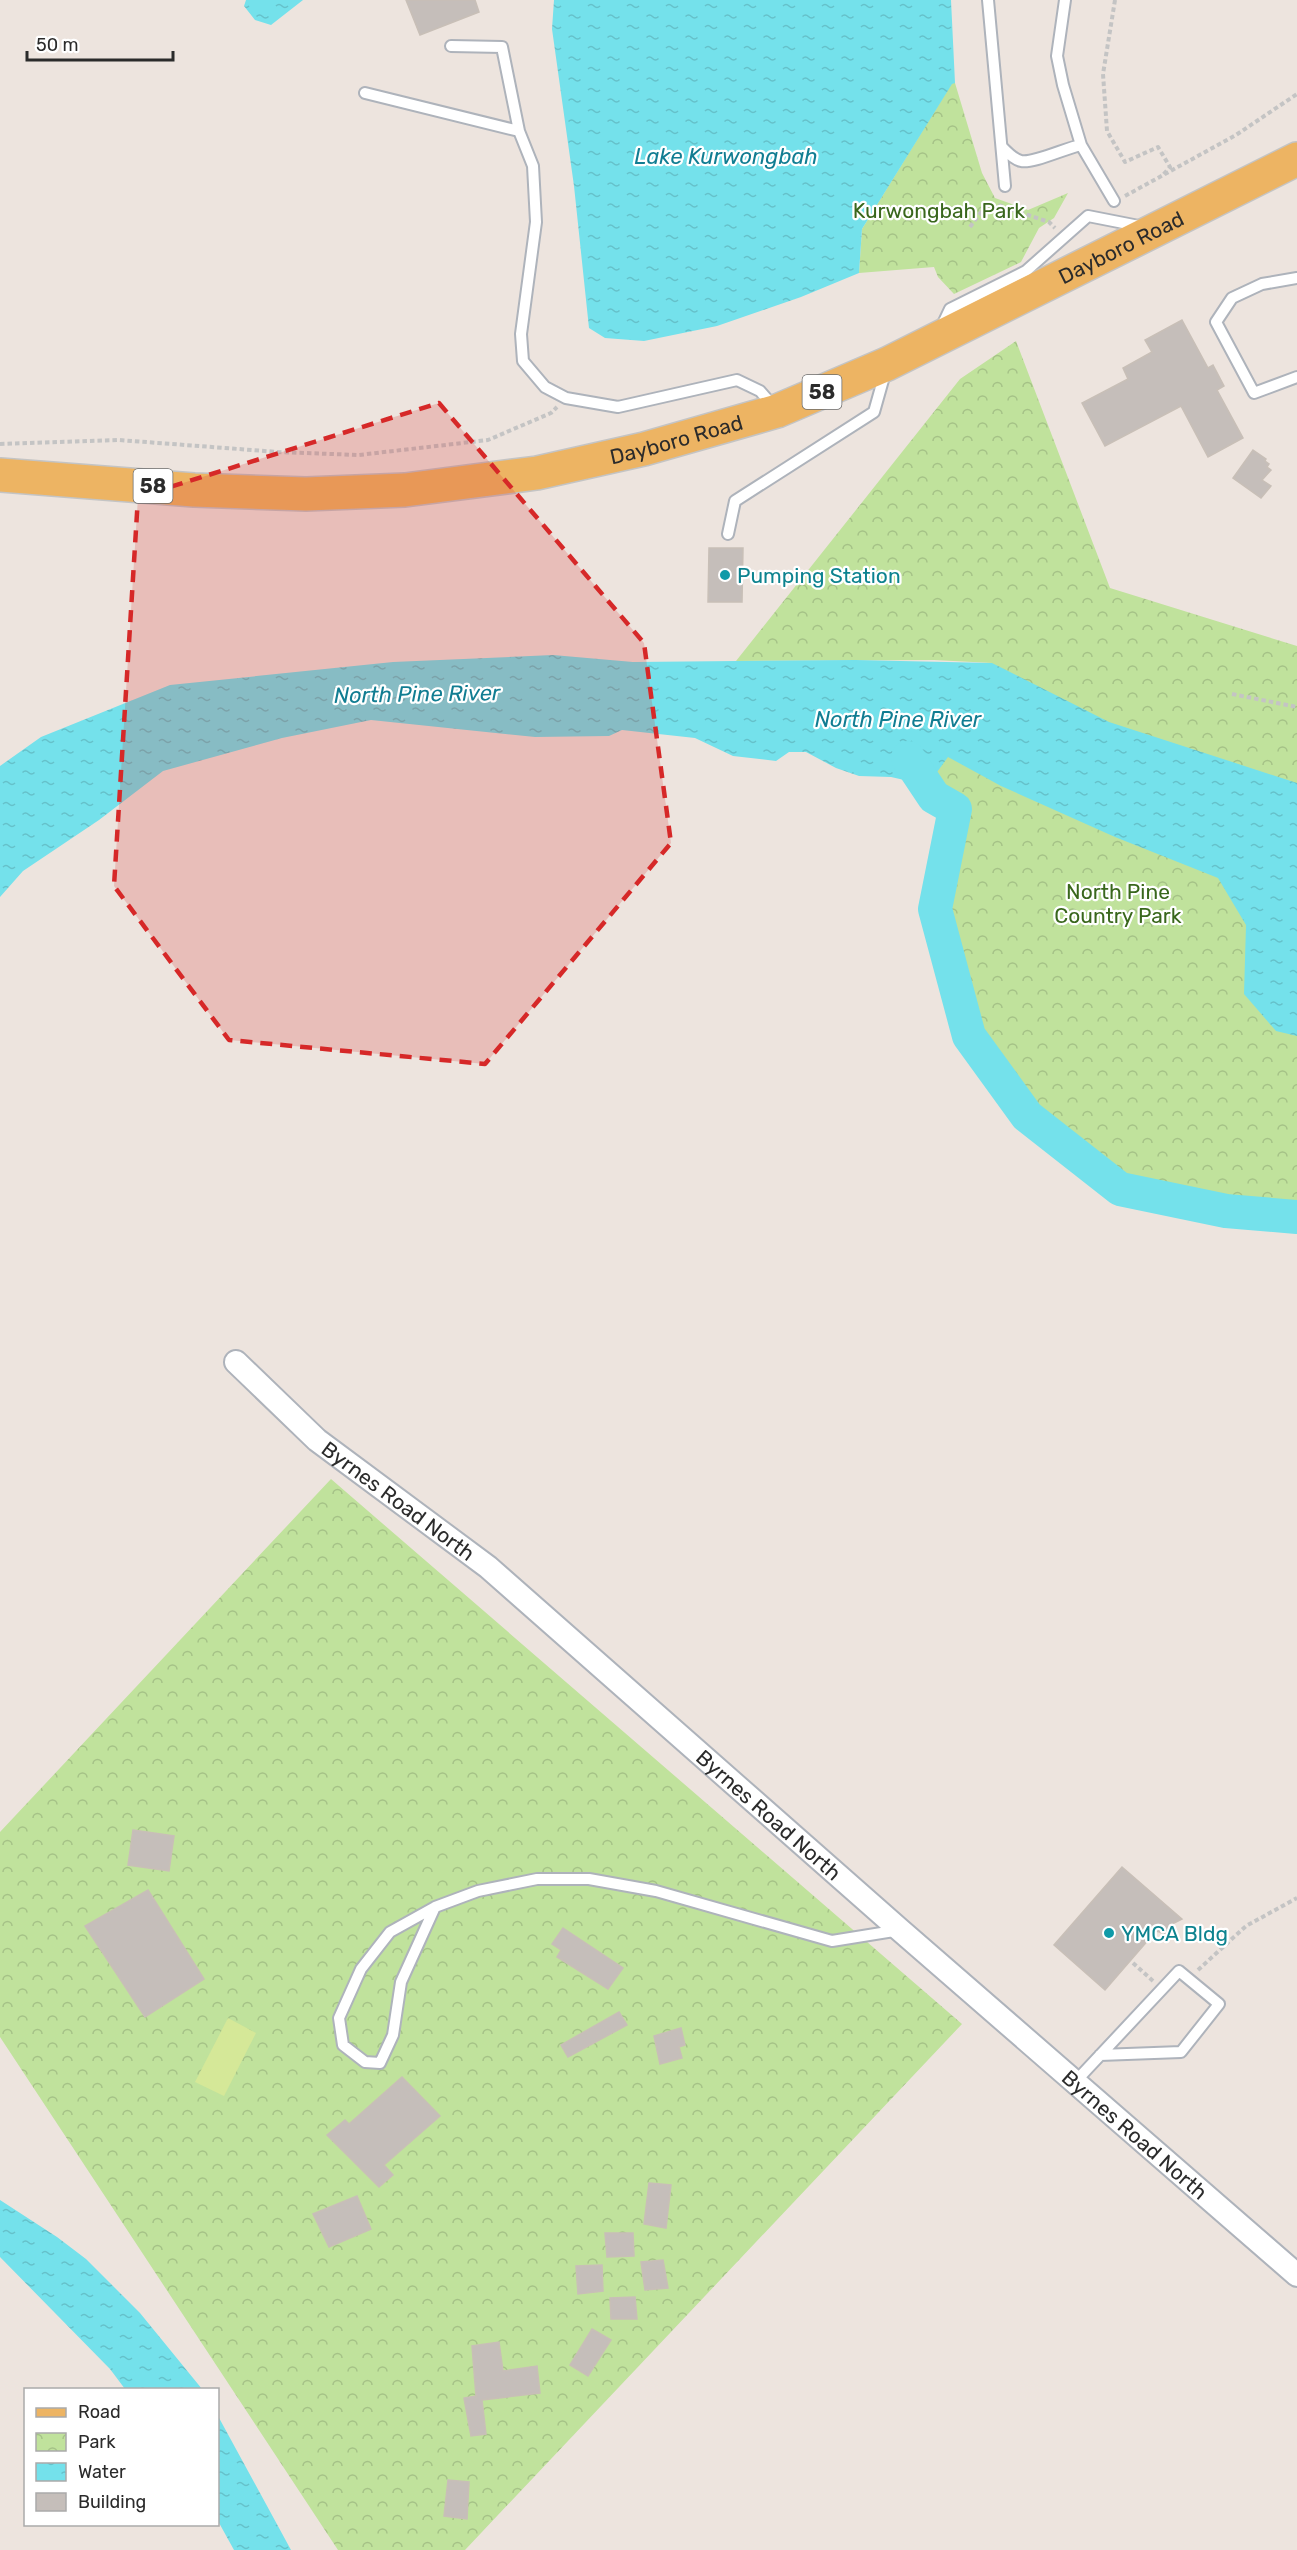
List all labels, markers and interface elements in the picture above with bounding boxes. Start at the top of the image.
scale bar [27,24,172,62]
text: 50 m [36,34,79,56]
water label: Lake Kurwongbah [634,143,818,170]
park label: Kurwongbah Park [853,198,1025,223]
street label: Dayboro Road [1054,205,1188,289]
road number: 58 [802,375,842,409]
street label: Dayboro Road [607,409,745,469]
road number: 58 [134,469,172,503]
place label: Pumping Station [737,563,901,588]
marker: Pumping Station [718,568,732,582]
water label: North Pine River [334,679,502,709]
water label: North Pine River [815,706,983,733]
park label: North Pine Country Park [1054,879,1182,928]
street label: Byrnes Road North [317,1435,480,1566]
street label: Byrnes Road North [692,1744,847,1885]
place label: YMCA Bldg [1121,1921,1228,1946]
marker: YMCA Bldg [1102,1926,1116,1940]
street label: Byrnes Road North [1057,2064,1213,2204]
legend [24,2388,219,2526]
text: Road [78,2401,121,2423]
text: Park [78,2431,116,2453]
text: Water [78,2461,126,2483]
text: Building [78,2491,146,2513]

